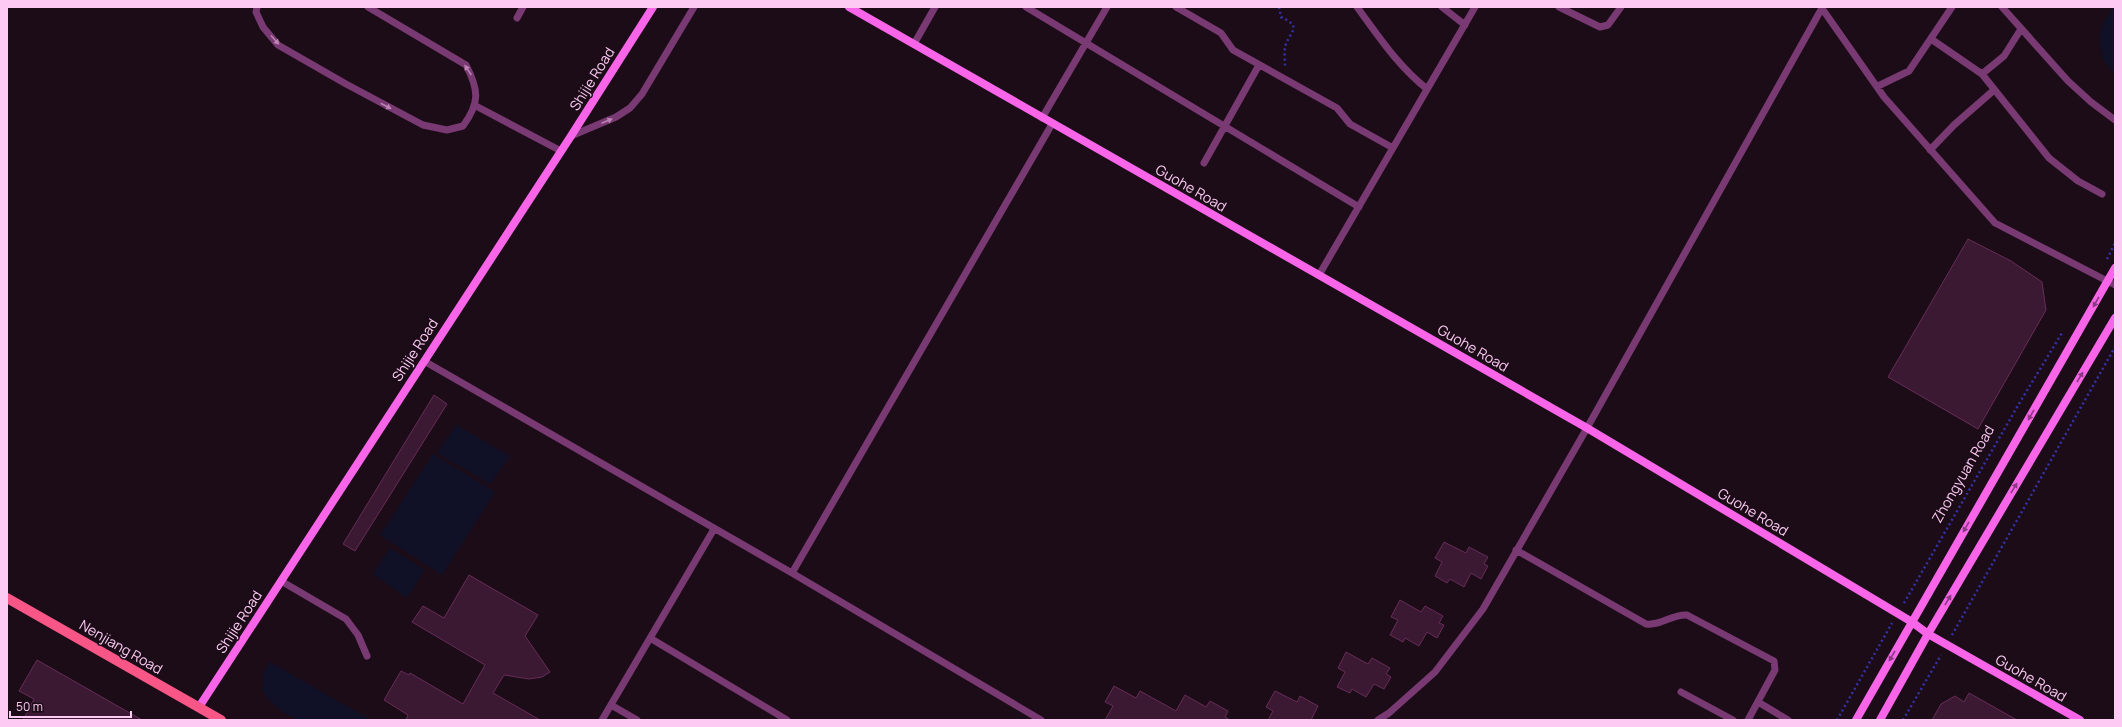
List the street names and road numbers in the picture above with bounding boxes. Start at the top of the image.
street label: Shijie Road [565,44,618,114]
street label: Guohe Road [1152,160,1230,216]
street label: Shijie Road [387,315,442,385]
street label: Guohe Road [1434,320,1512,376]
street label: Zhongyuan Road [1927,422,1998,526]
street label: Guohe Road [1715,483,1792,540]
street label: Shijie Road [211,587,266,657]
street label: Nenjiang Road [76,615,166,678]
street label: Guohe Road [1992,650,2070,706]

